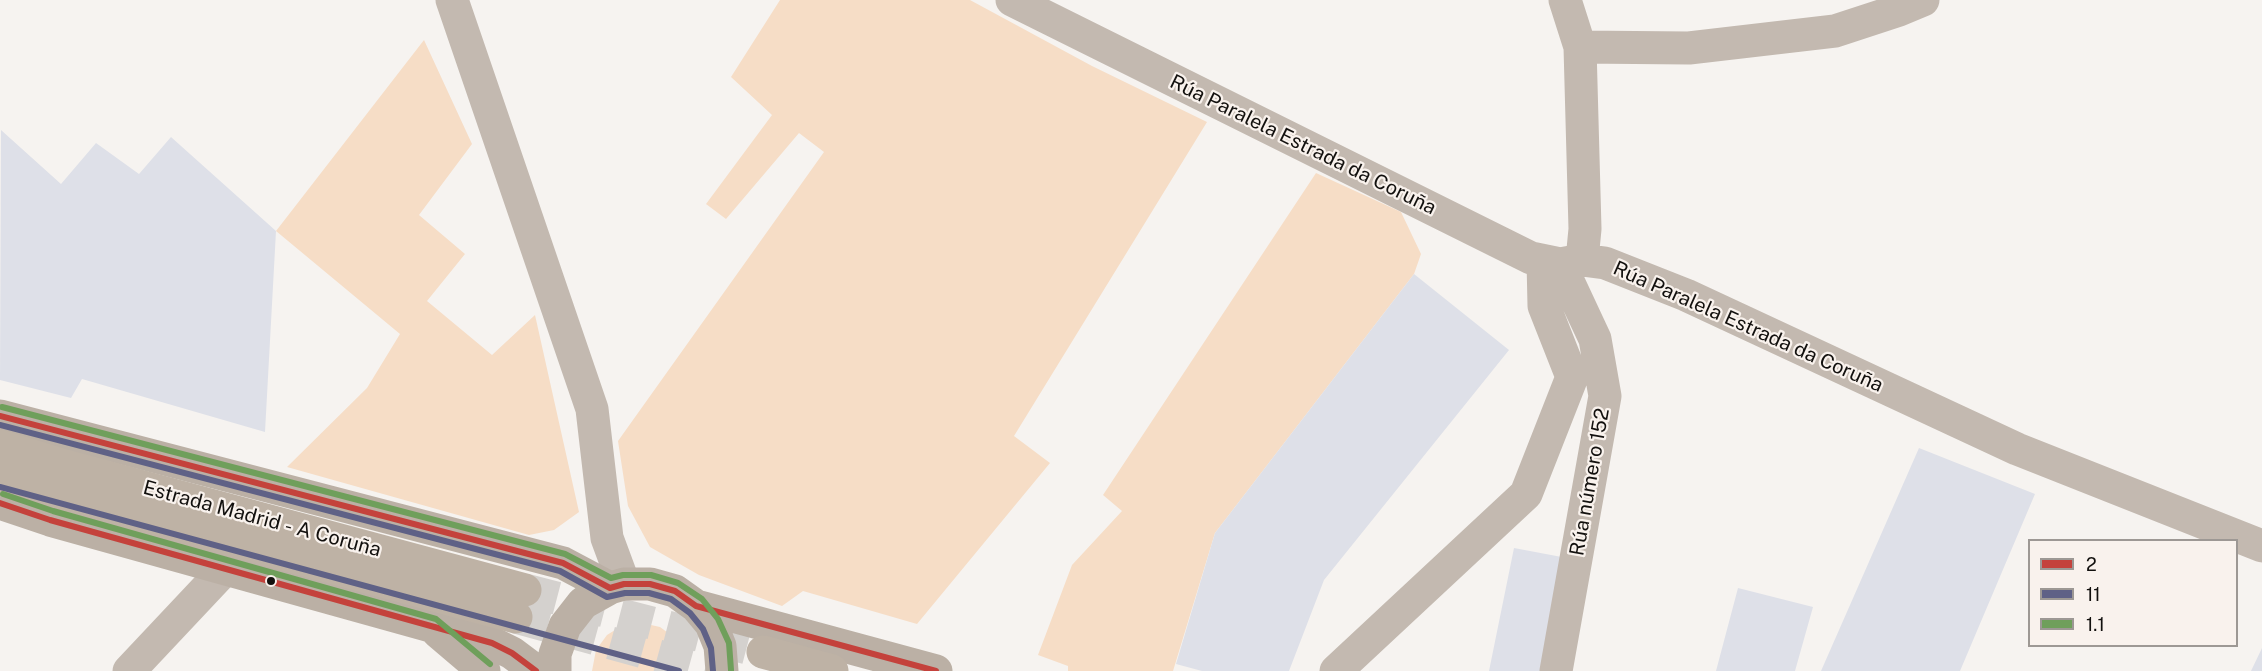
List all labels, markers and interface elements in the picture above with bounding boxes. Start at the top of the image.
street label: Rúa Paralela Estrada da Coruña [1166,70,1440,220]
street label: Rúa Paralela Estrada da Coruña [1609,256,1887,398]
street label: Rúa número 152 [1565,406,1615,558]
street label: Estrada Madrid - A Coruña [140,476,384,562]
legend [2028,539,2238,647]
text: 2 [2086,554,2097,575]
unlabelled marker [265,575,277,587]
text: 11 [2086,584,2101,605]
text: 1.1 [2086,614,2105,635]

